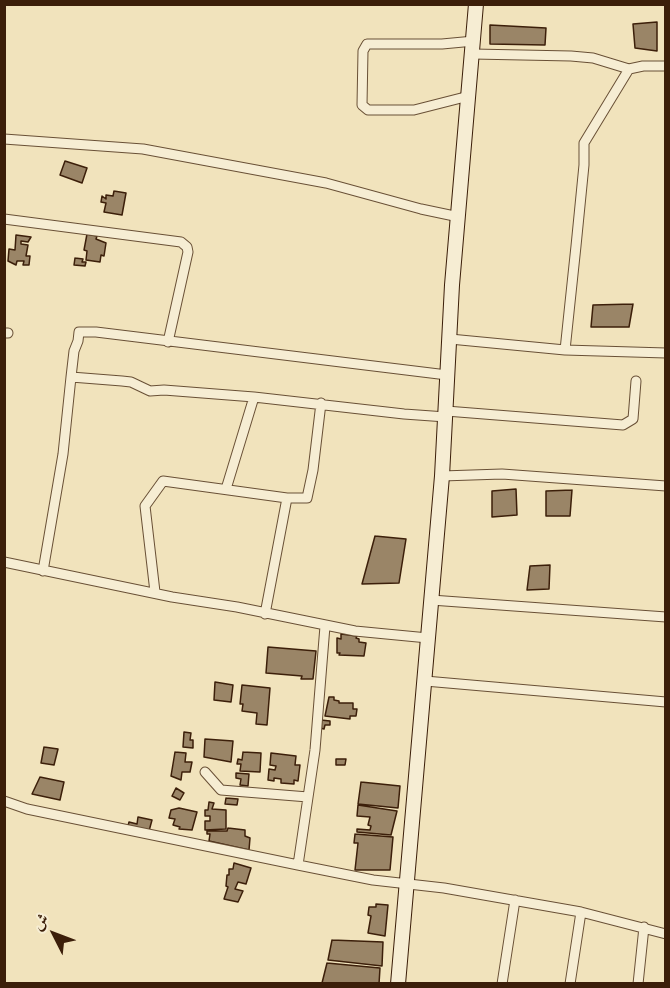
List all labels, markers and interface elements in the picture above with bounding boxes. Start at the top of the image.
north arrow [24,904,84,964]
text: ش [28,909,53,935]

